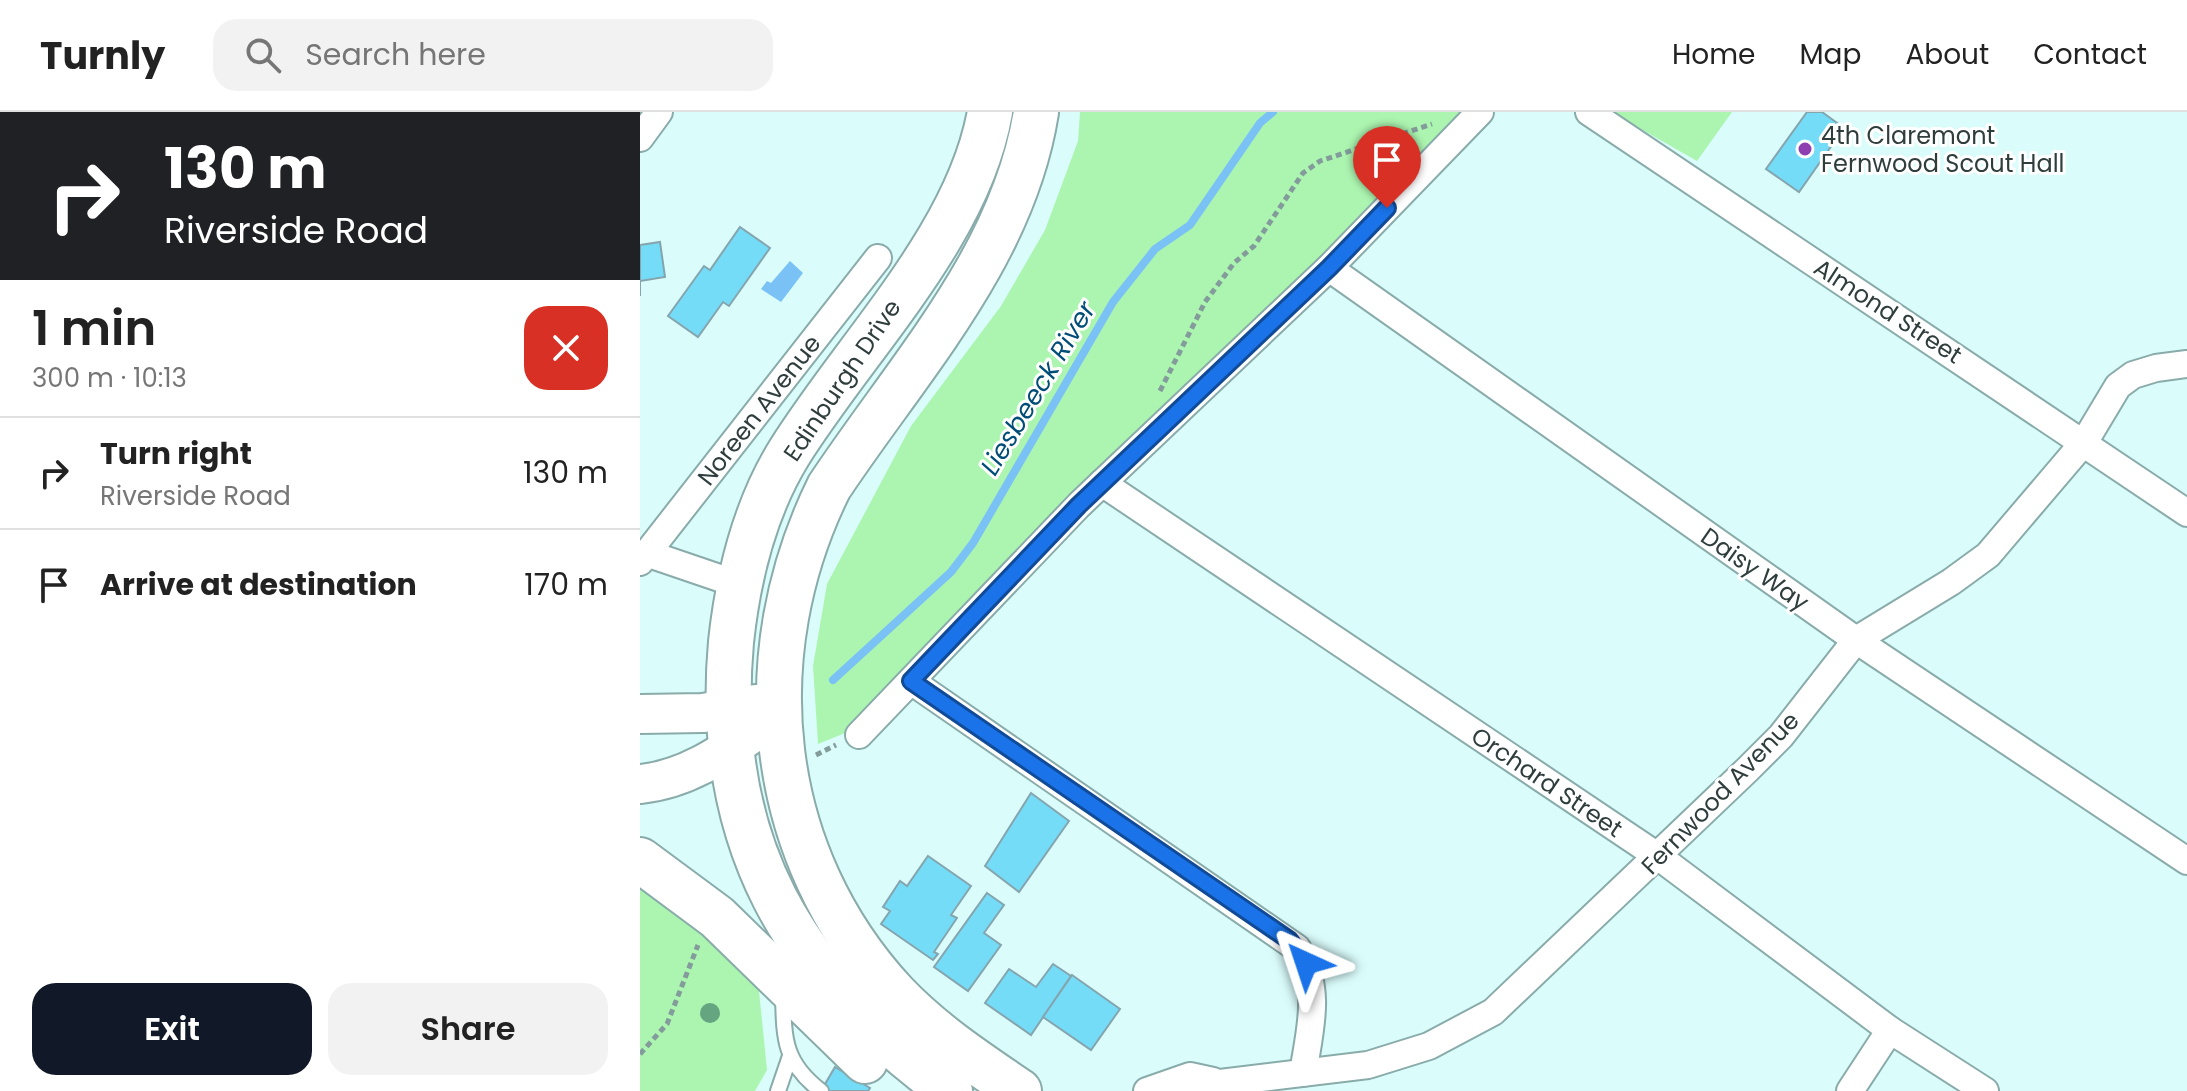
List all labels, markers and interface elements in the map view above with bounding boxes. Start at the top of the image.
search box [213,19,773,91]
text: Turnly [40,29,165,82]
icon: search [241,33,285,77]
text: Search here [305,33,486,76]
text: Home [1672,35,1755,74]
text: Map [1799,35,1861,74]
text: About [1905,35,1989,74]
text: Contact [2033,35,2147,74]
place label: 4th Claremont Fernwood Scout Hall [1821,119,2064,180]
pin [1353,126,1421,208]
text: 130 m [164,129,327,208]
icon: arrive [1365,138,1409,182]
marker: 4th Claremont Fernwood Scout Hall [1796,140,1814,158]
icon: right [32,144,136,248]
text: Riverside Road [164,205,428,256]
street label: Almond Street [1808,251,1968,371]
street label: Edinburgh Drive [776,293,908,467]
water label: Liesbeeck River [972,293,1105,482]
text: 1 min [32,295,156,362]
button: close [524,306,608,390]
street label: Noreen Avenue [690,328,828,492]
text: 300 m · 10:13 [32,360,187,396]
text: Turn right [100,432,252,475]
icon: right [32,451,76,495]
text: 130 m [523,451,608,494]
text: Riverside Road [100,478,291,514]
street label: Daisy Way [1694,520,1816,619]
icon: arrive [32,563,76,607]
text: Arrive at destination [100,563,417,606]
text: 170 m [524,563,608,606]
street label: Fernwood Avenue [1634,704,1806,882]
street label: Orchard Street [1465,719,1629,845]
position arrow [1264,921,1348,1005]
button: Exit [32,983,312,1075]
button: Share [328,983,608,1075]

